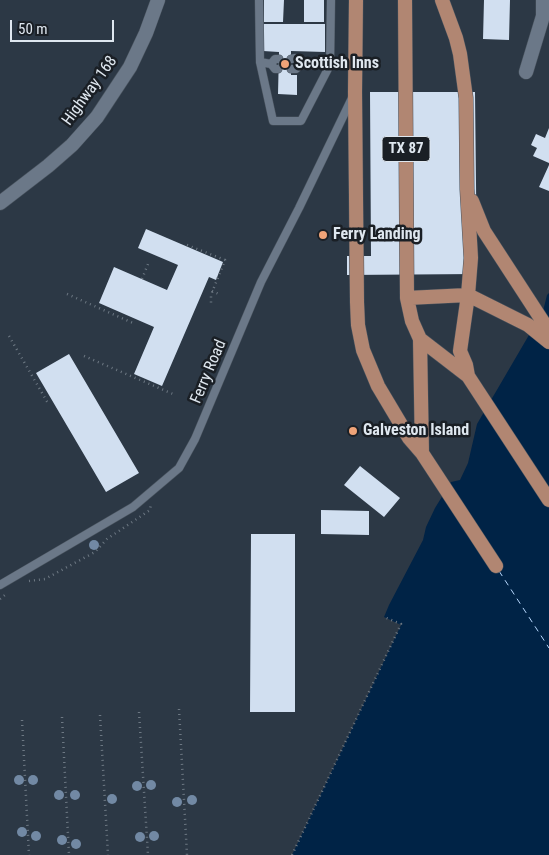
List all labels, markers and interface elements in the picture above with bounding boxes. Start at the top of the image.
scale bar [12,10,116,42]
text: 50 m [18,20,48,38]
street label: Highway 168 [58,53,122,129]
place label: Scottish Inns [295,54,379,74]
marker: Scottish Inns [279,58,291,70]
road number: TX 87 [382,136,430,162]
place label: Ferry Landing [333,225,421,245]
marker: Ferry Landing [317,229,329,241]
street label: Ferry Road [187,337,231,407]
place label: Galveston Island [363,421,469,441]
marker: Galveston Island [347,425,359,437]

